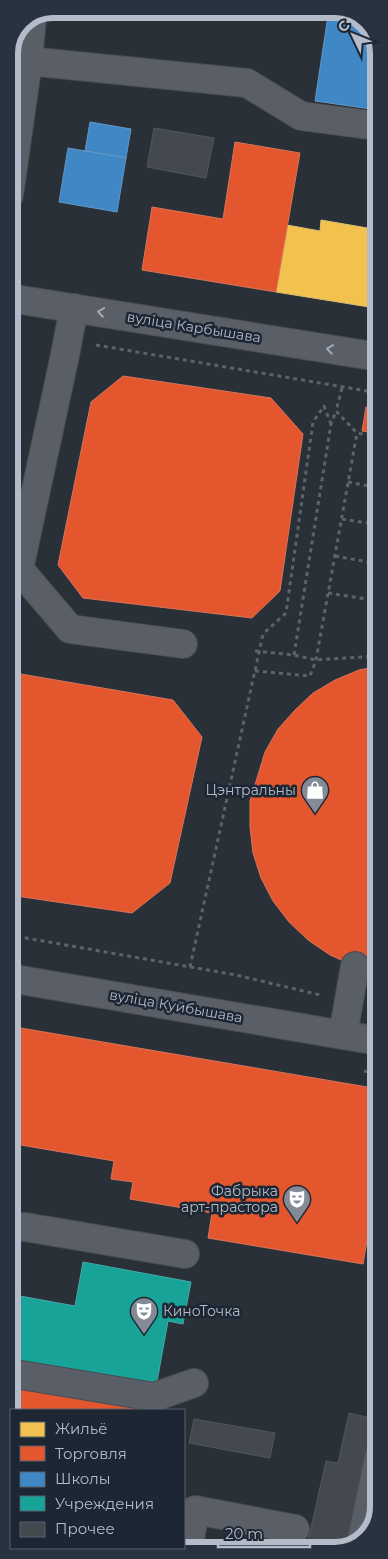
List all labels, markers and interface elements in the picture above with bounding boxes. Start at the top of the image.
north arrow [328,10,378,60]
text: С [333,16,354,36]
one-way arrow [97,308,105,318]
street label: вуліца Карбышава [126,308,262,346]
one-way arrow [326,344,334,355]
shop icon: Цэнтральны [300,775,330,814]
place label: Цэнтральны [205,781,296,799]
street label: вуліца Куйбышава [108,985,244,1027]
place label: Фабрыка арт-прастора [181,1182,278,1216]
theatre icon: Фабрыка арт-прастора [282,1184,312,1223]
theatre icon: КиноТочка [129,1296,159,1335]
place label: КиноТочка [163,1302,240,1320]
legend [10,1409,185,1549]
text: Жильё [55,1419,108,1438]
text: Торговля [55,1444,127,1463]
text: Школы [55,1469,111,1488]
text: Учреждения [55,1494,154,1513]
scale bar [218,1516,310,1548]
text: Прочее [55,1519,115,1538]
text: 20 m [225,1524,263,1543]

